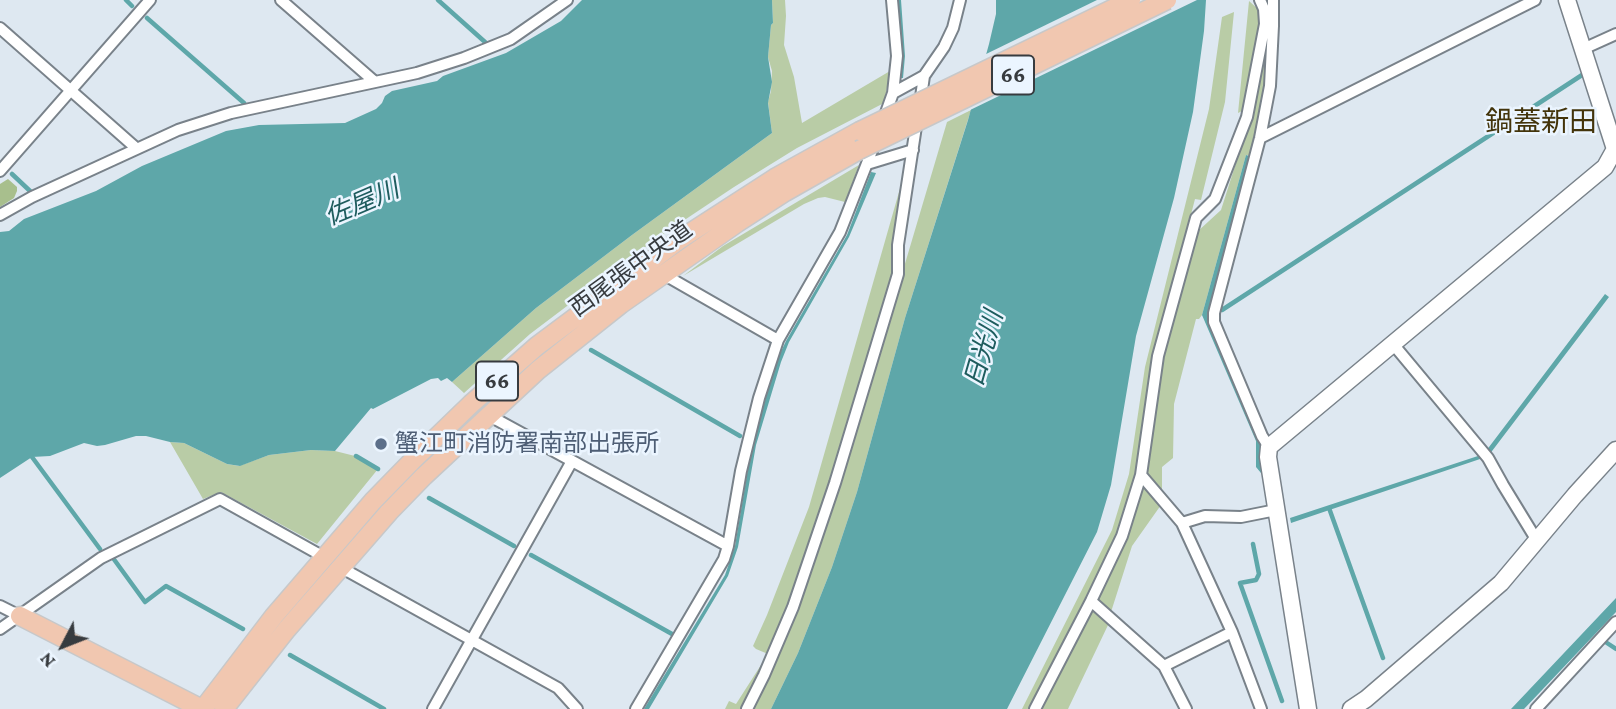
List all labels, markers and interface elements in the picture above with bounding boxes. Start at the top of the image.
road number: 66 [992,55,1034,94]
district label: 鍋蓋新田 [1485,105,1597,139]
water label: 佐屋川 [320,173,404,233]
street label: 西尾張中央道 [564,215,698,323]
water label: 日光川 [958,307,1010,391]
road number: 66 [476,362,518,400]
place label: 蟹江町消防署南部出張所 [395,430,659,458]
marker: 蟹江町消防署南部出張所 [373,436,389,452]
north arrow [28,611,98,681]
text: N [35,649,59,672]

